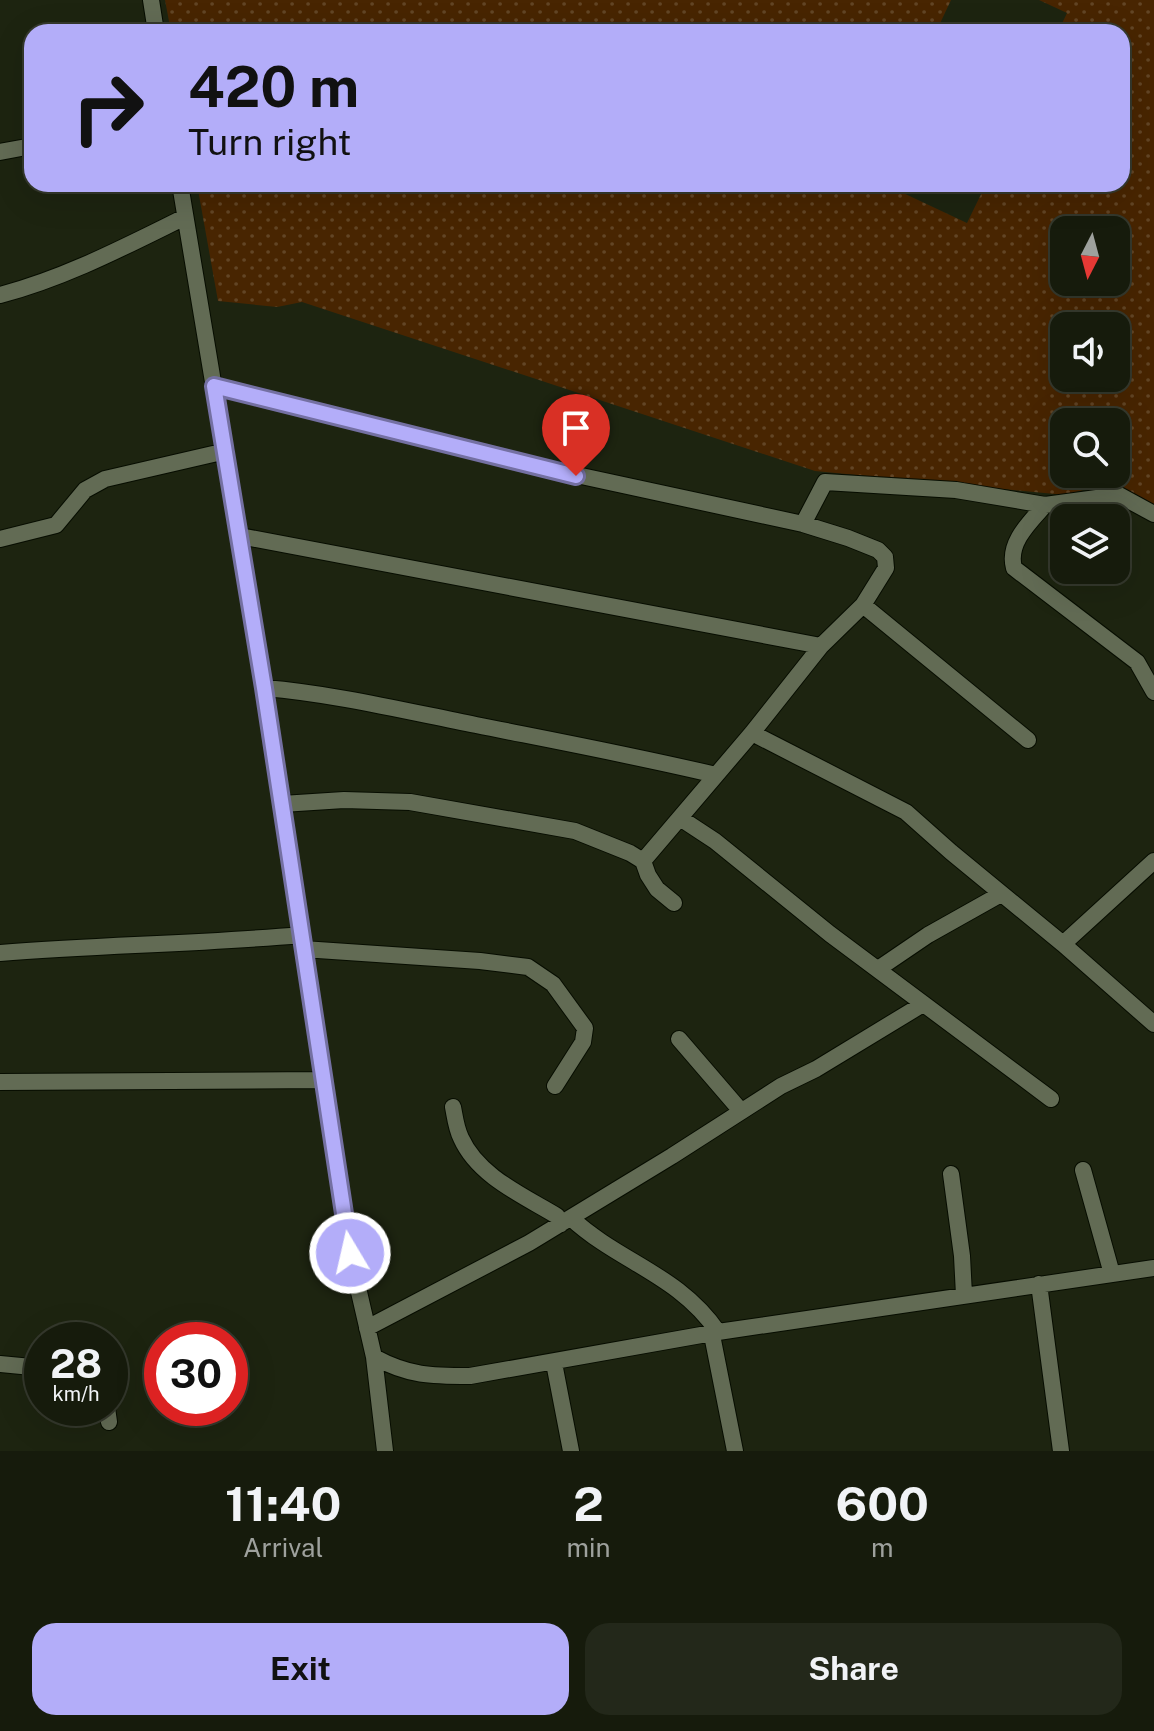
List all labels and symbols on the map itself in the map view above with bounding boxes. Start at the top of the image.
north arrow [1050,216,1130,296]
pin [542,394,610,476]
position arrow [308,1211,392,1295]
speed limit sign: 30 [144,1322,248,1426]

